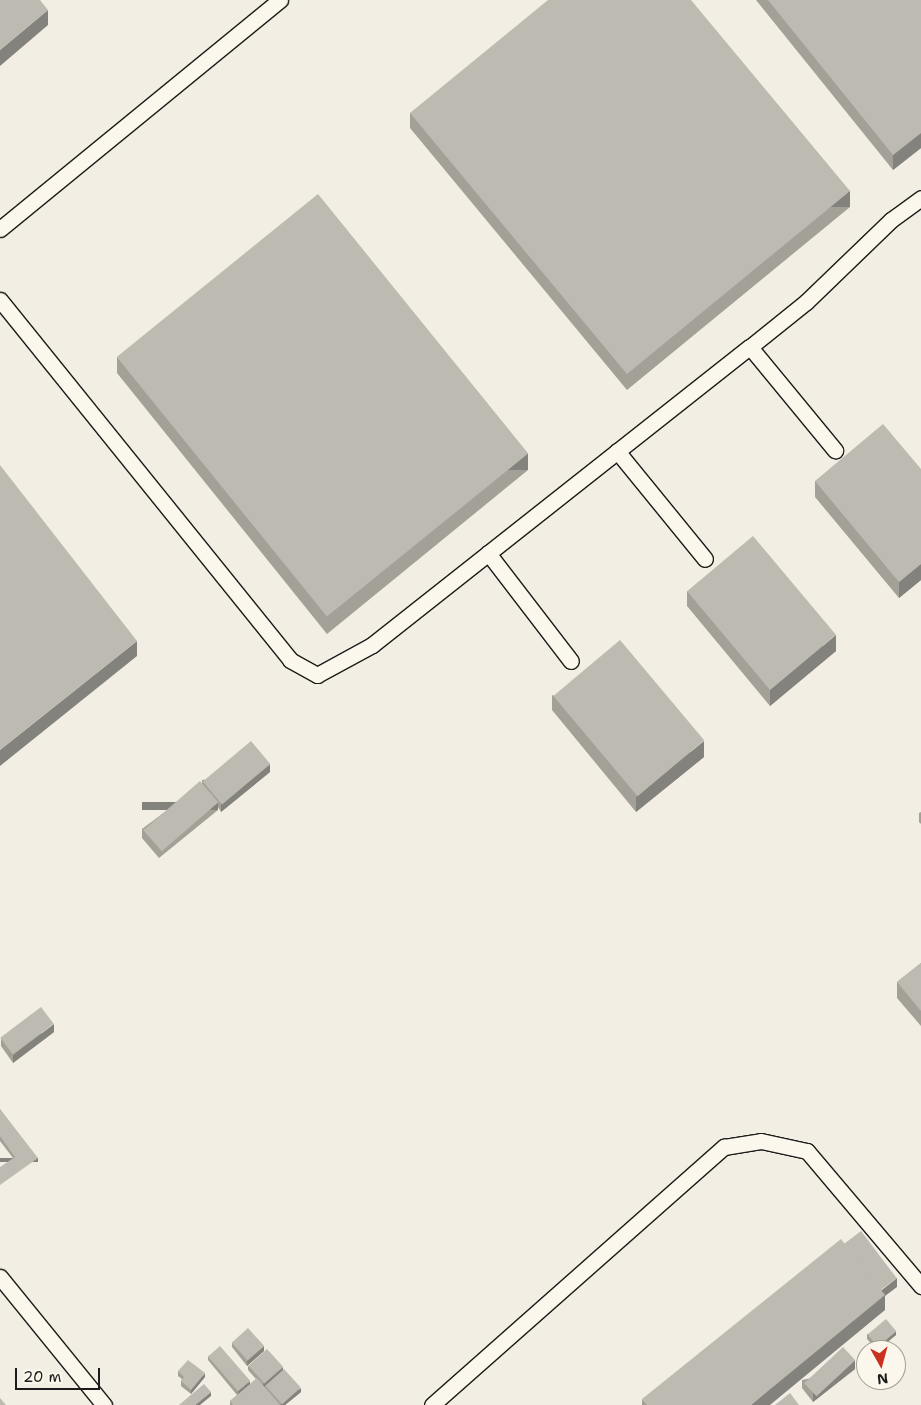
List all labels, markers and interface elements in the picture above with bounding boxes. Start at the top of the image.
north arrow [856,1340,906,1390]
scale bar [18,1358,102,1390]
text: 20 m [23,1367,62,1387]
text: N [876,1369,889,1389]

